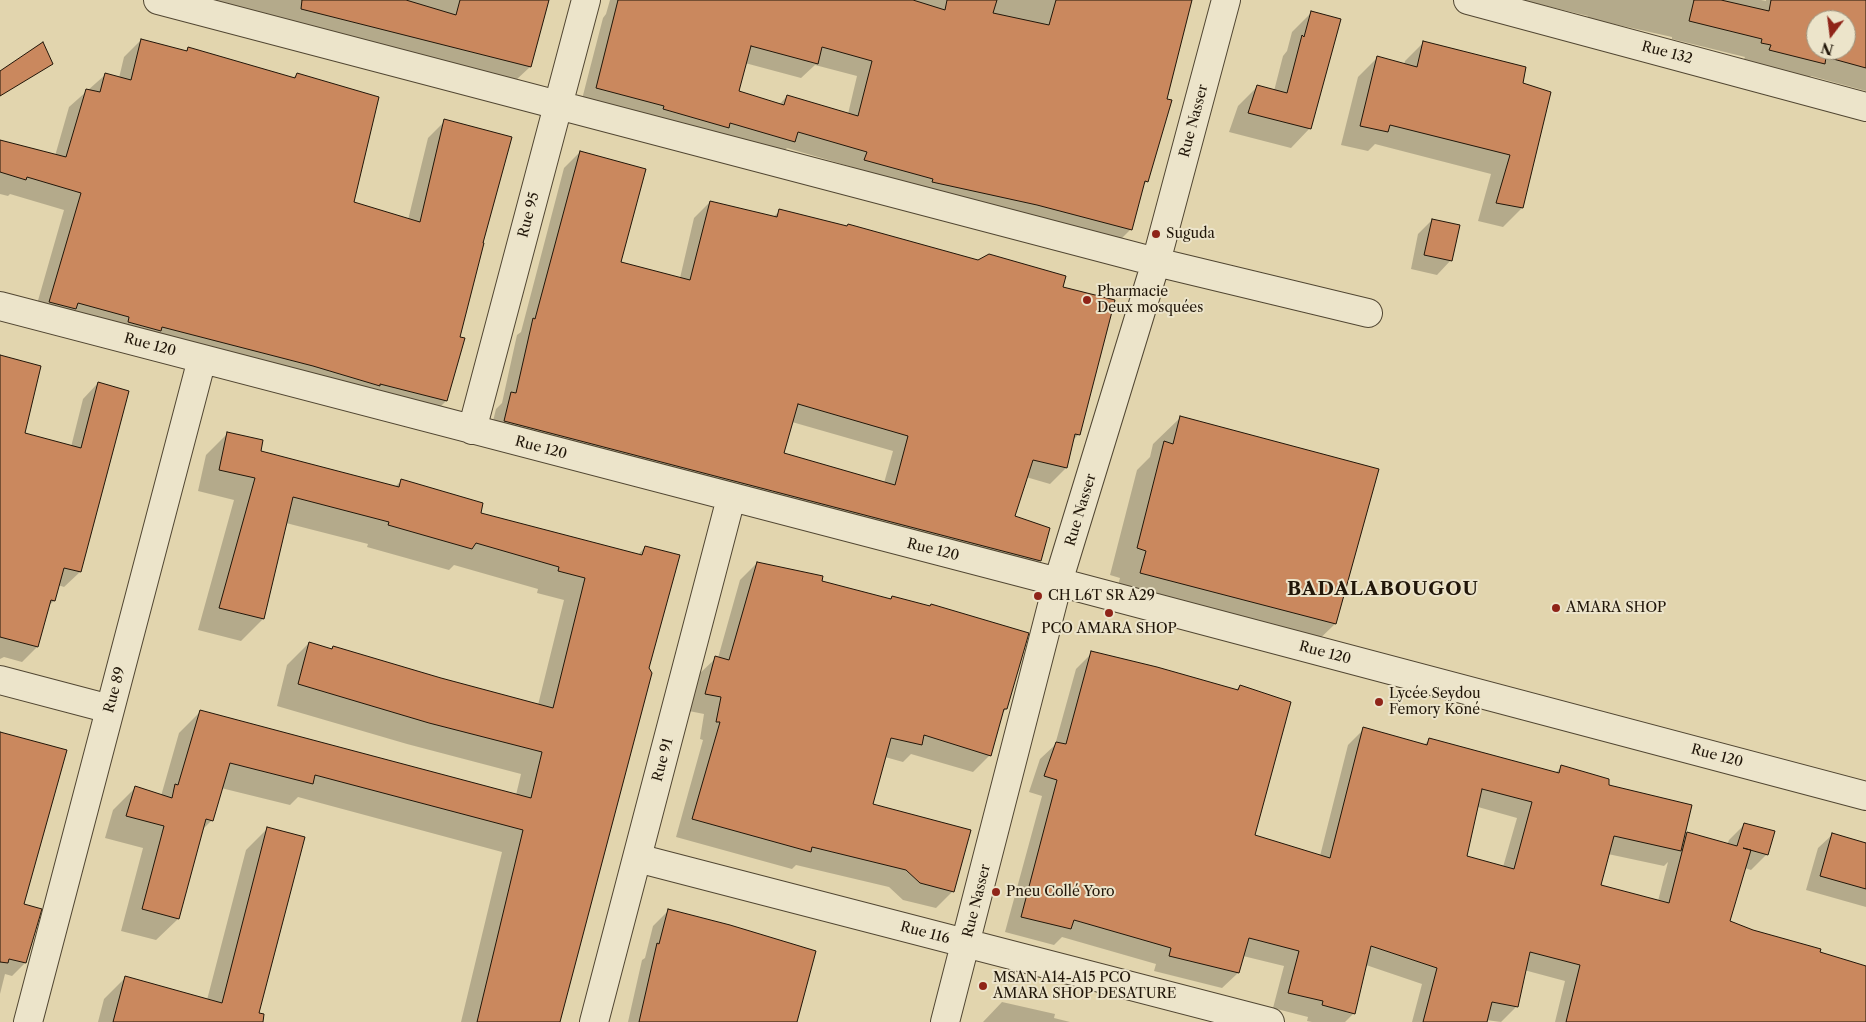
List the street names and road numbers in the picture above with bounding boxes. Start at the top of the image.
street label: Rue 132 [1640,38,1694,68]
street label: Rue Nasser [1176,83,1212,159]
street label: Rue 95 [515,190,543,240]
street label: Rue 120 [122,330,178,360]
street label: Rue 120 [513,433,569,463]
street label: Rue Nasser [1062,472,1100,548]
street label: Rue 120 [905,535,961,565]
street label: Rue 120 [1297,638,1353,668]
street label: Rue 89 [101,665,129,715]
street label: Rue 91 [649,736,677,784]
street label: Rue 120 [1689,741,1745,771]
street label: Rue Nasser [960,863,994,939]
street label: Rue 116 [898,918,952,948]

